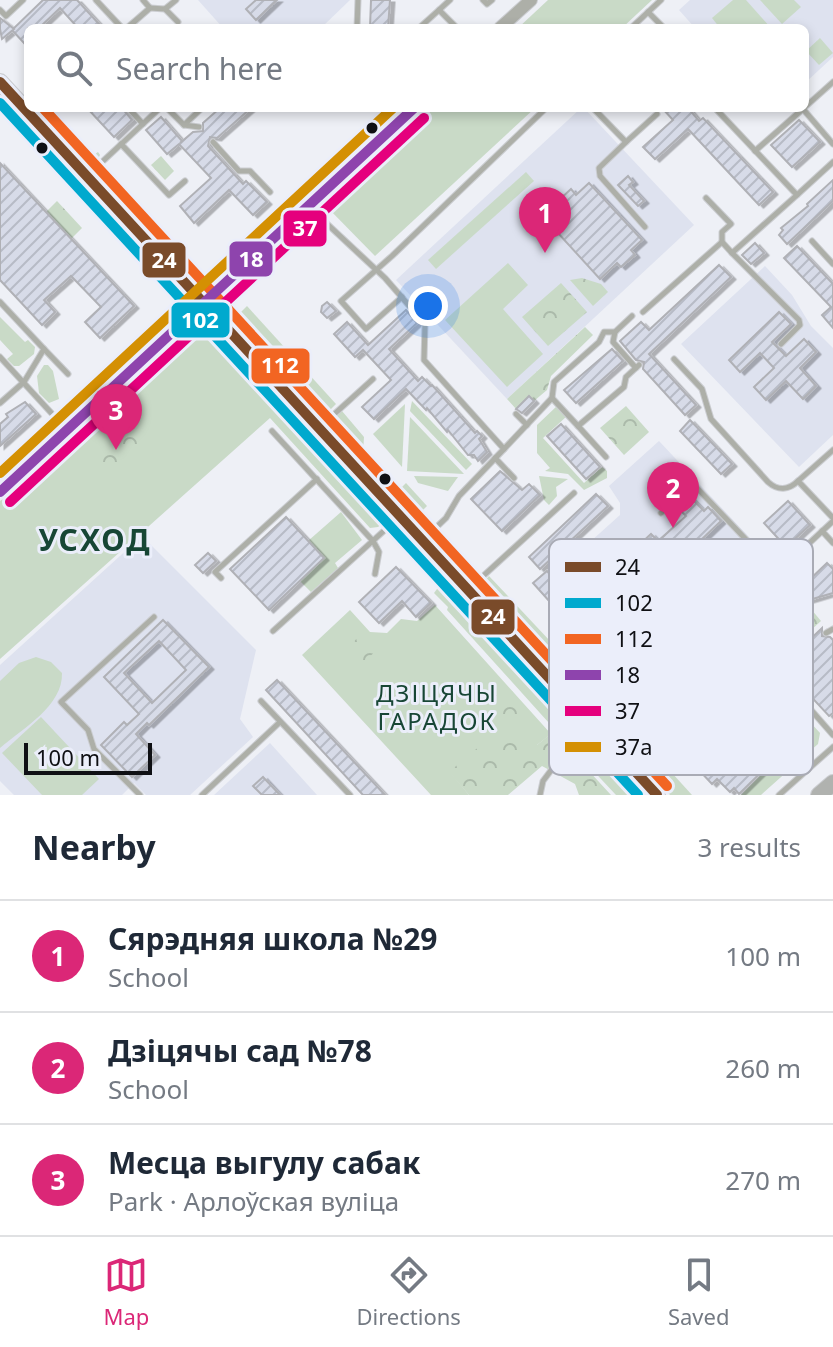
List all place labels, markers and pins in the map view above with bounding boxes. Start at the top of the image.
unlabelled marker [364,120,380,136]
unlabelled marker [34,140,50,156]
pin: 1 [519,187,571,253]
pin: 3 [90,384,142,450]
pin: 2 [647,462,699,528]
unlabelled marker [377,471,393,487]

